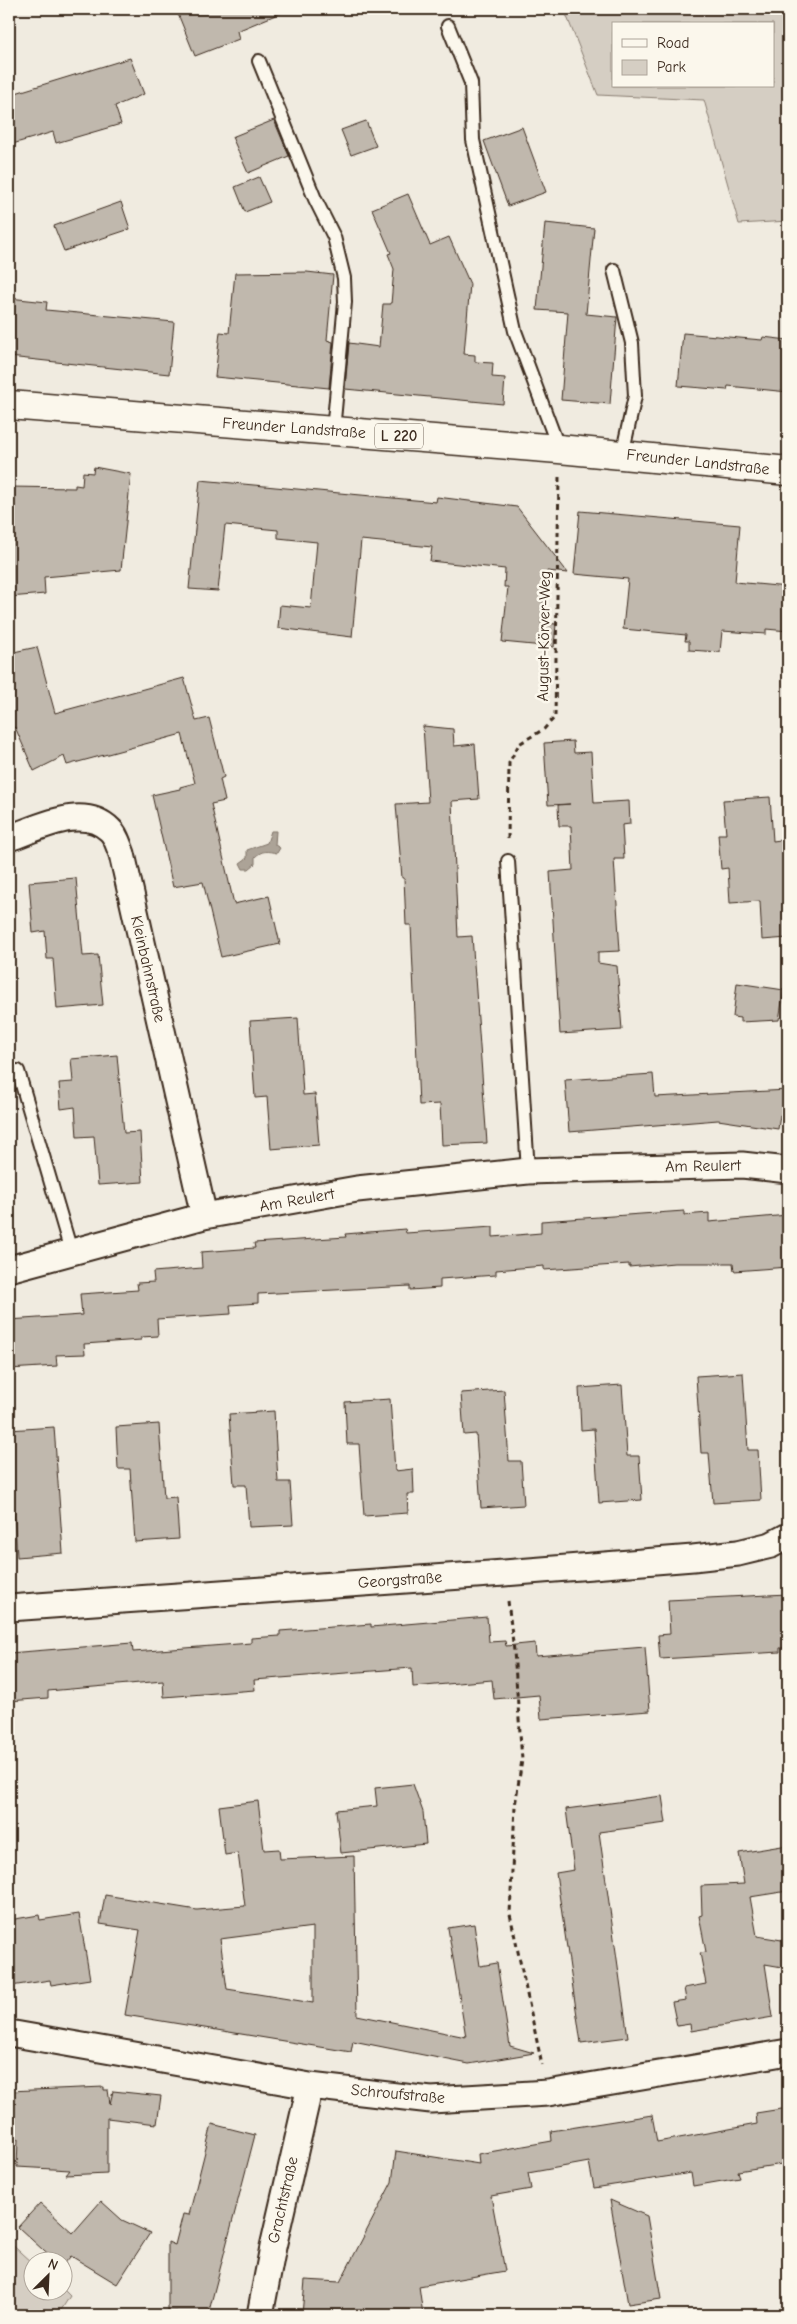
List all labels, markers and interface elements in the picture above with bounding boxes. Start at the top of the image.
legend [612,22,774,88]
text: Road [657,34,689,52]
text: Park [657,58,686,76]
street label: Freunder Landstraße [222,414,366,442]
road number: L 220 [375,424,423,448]
street label: Freunder Landstraße [626,446,770,478]
street label: August-Körver-Weg [534,570,554,702]
street label: Kleinbahnstraße [127,914,169,1024]
street label: Am Reulert [665,1156,742,1176]
street label: Am Reulert [258,1184,336,1215]
street label: Georgstraße [357,1568,443,1592]
street label: Schroufstraße [350,2081,446,2107]
street label: Grachtstraße [264,2155,302,2245]
north arrow [22,2252,72,2302]
text: N [45,2255,61,2274]

